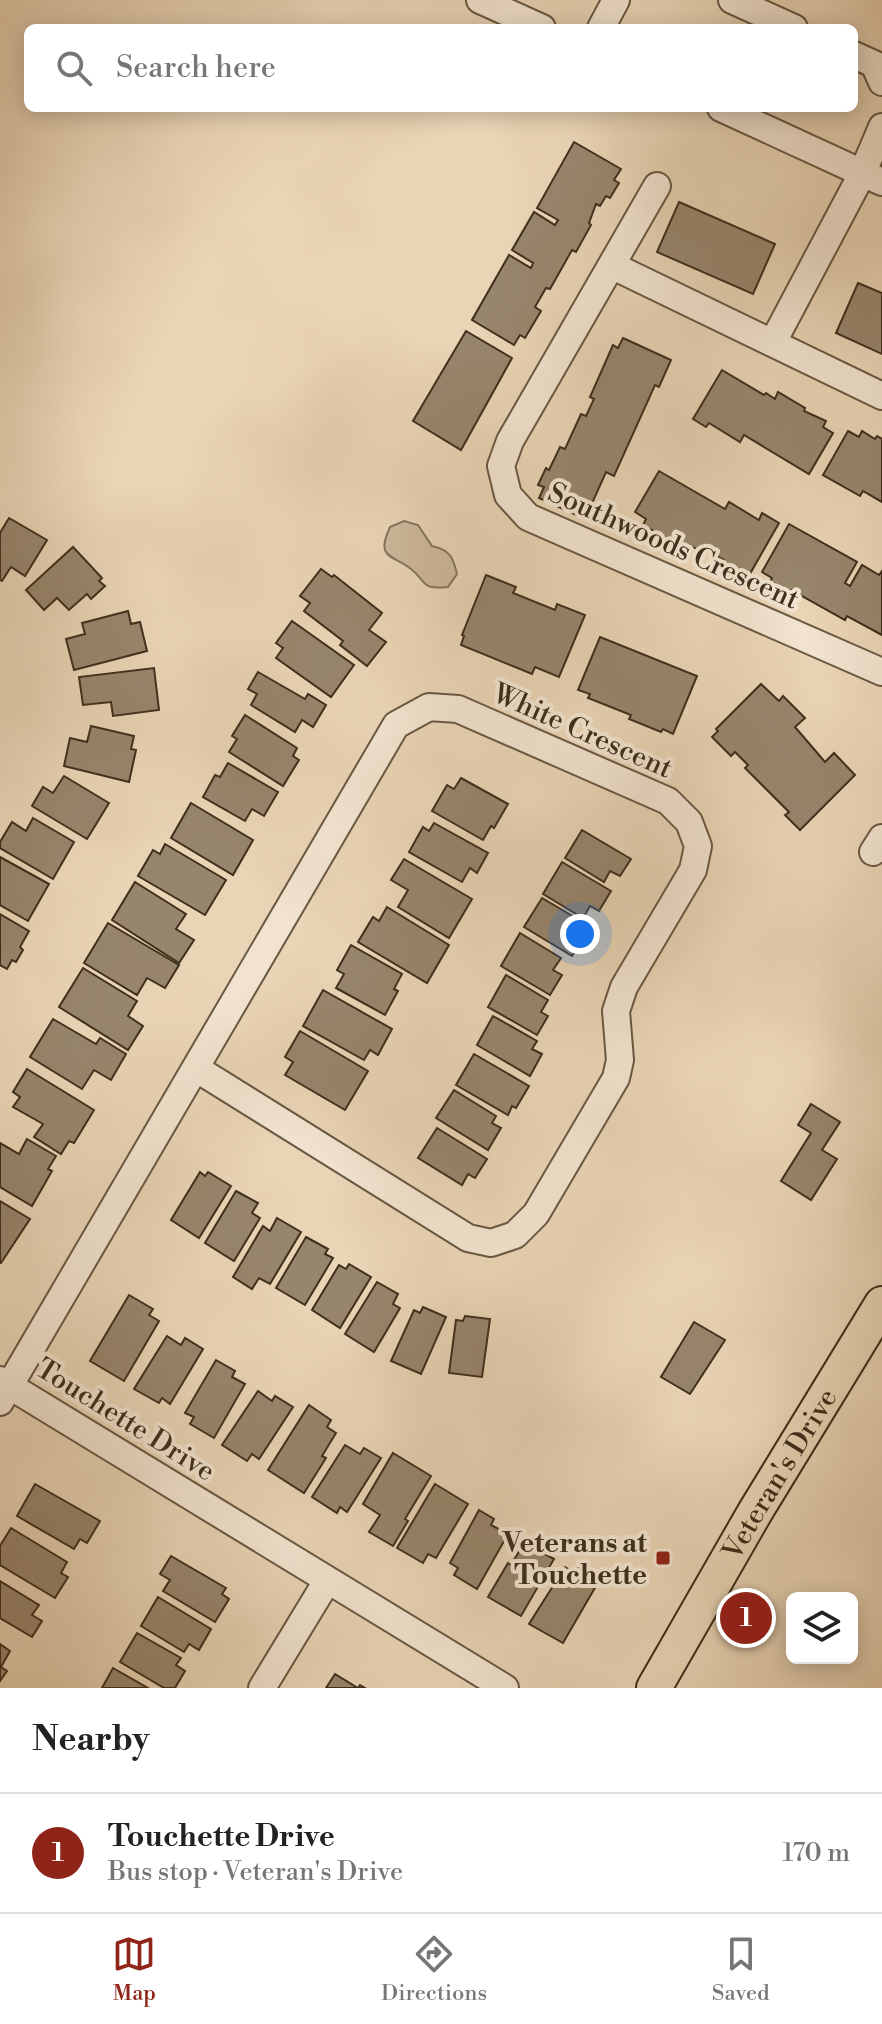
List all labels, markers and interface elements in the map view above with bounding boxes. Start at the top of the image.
search box [24,24,858,112]
icon: search [52,46,96,90]
text: Search here [116,49,276,87]
street label: Southwoods Crescent [542,475,805,618]
street label: White Crescent [486,676,678,787]
your location [560,914,600,954]
street label: Touchette Drive [29,1351,221,1489]
street label: Veteran's Drive [715,1382,845,1567]
place label: Veterans at Touchette [502,1526,648,1593]
marker: Veterans at Touchette [654,1549,672,1567]
pin: 1 [720,1588,772,1648]
map controls [786,1592,858,1664]
button: layers [786,1592,858,1664]
text: Nearby [32,1719,150,1761]
text: Touchette Drive [108,1818,335,1856]
text: 1 [52,1837,64,1869]
text: 170 m [782,1837,850,1869]
text: Bus stop · Veteran's Drive [108,1856,403,1888]
tab: Map [112,1932,156,2007]
tab: Directions [381,1932,487,2007]
tab: Saved [712,1932,770,2007]

